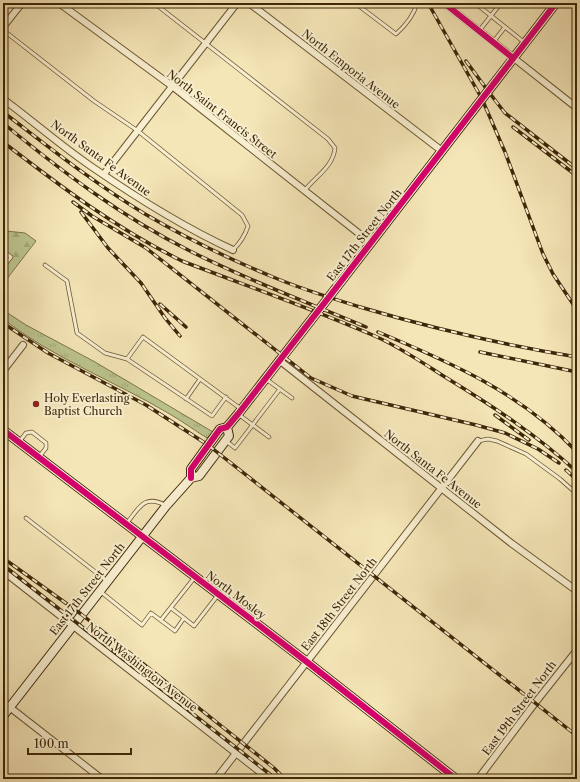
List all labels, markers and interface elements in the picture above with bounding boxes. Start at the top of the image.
street label: North Emporia Avenue [299,26,403,112]
street label: North Saint Francis Street [164,67,280,161]
street label: North Santa Fe Avenue [48,117,154,199]
street label: East 17th Street North [323,186,405,284]
place label: Holy Everlasting Baptist Church [44,391,130,418]
marker: Holy Everlasting Baptist Church [31,399,41,409]
street label: North Santa Fe Avenue [381,427,485,511]
street label: East 17th Street North [46,540,128,638]
street label: East 18th Street North [298,554,380,654]
street label: North Mosley [203,568,269,623]
street label: North Washington Avenue [84,619,200,715]
street label: East 19th Street North [479,658,559,758]
scale bar [28,730,131,756]
text: 100 m [34,736,69,751]

